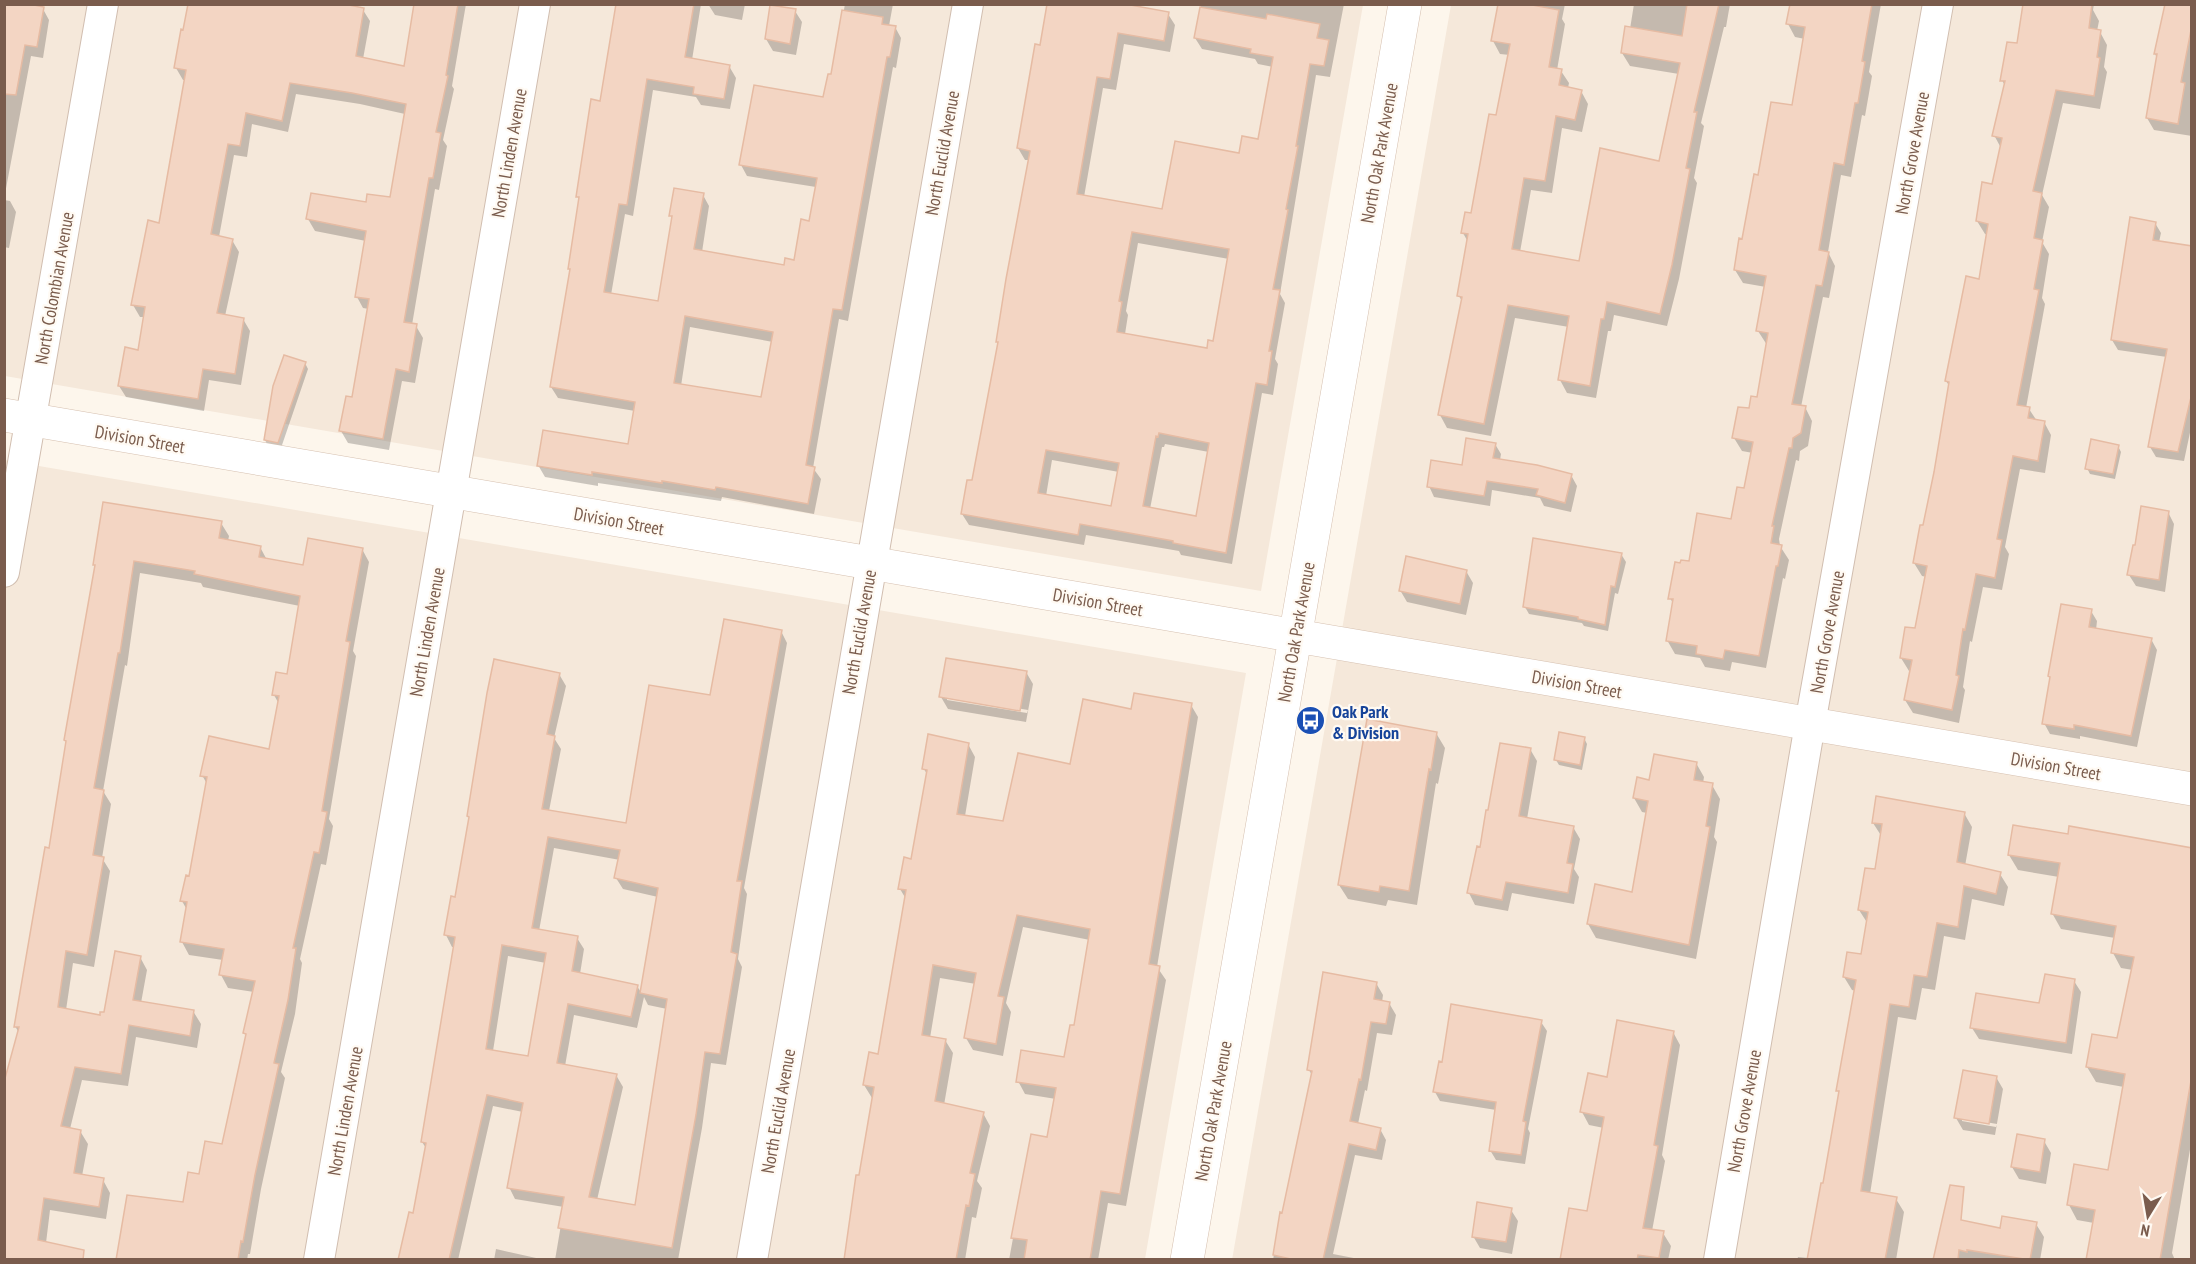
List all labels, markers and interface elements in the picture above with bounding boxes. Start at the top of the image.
street label: North Oak Park Avenue [1355,81,1403,225]
street label: North Linden Avenue [486,87,532,219]
street label: North Euclid Avenue [920,89,964,217]
street label: North Grove Avenue [1890,90,1934,216]
street label: North Colombian Avenue [29,210,79,366]
street label: Division Street [93,420,187,458]
street label: Division Street [572,502,666,540]
street label: North Oak Park Avenue [1272,560,1320,704]
street label: North Linden Avenue [404,566,450,698]
street label: North Euclid Avenue [837,568,881,696]
street label: North Grove Avenue [1805,569,1849,695]
street label: Division Street [1051,583,1145,621]
street label: Division Street [1530,665,1624,703]
place label: Oak Park & Division [1332,700,1399,744]
bus stop icon: Oak Park & Division [1295,705,1327,737]
street label: Division Street [2009,747,2103,785]
street label: North Oak Park Avenue [1189,1039,1237,1183]
street label: North Linden Avenue [322,1045,368,1177]
street label: North Euclid Avenue [756,1047,800,1175]
street label: North Grove Avenue [1722,1048,1766,1174]
north arrow [2118,1186,2178,1246]
text: N [2139,1220,2151,1241]

